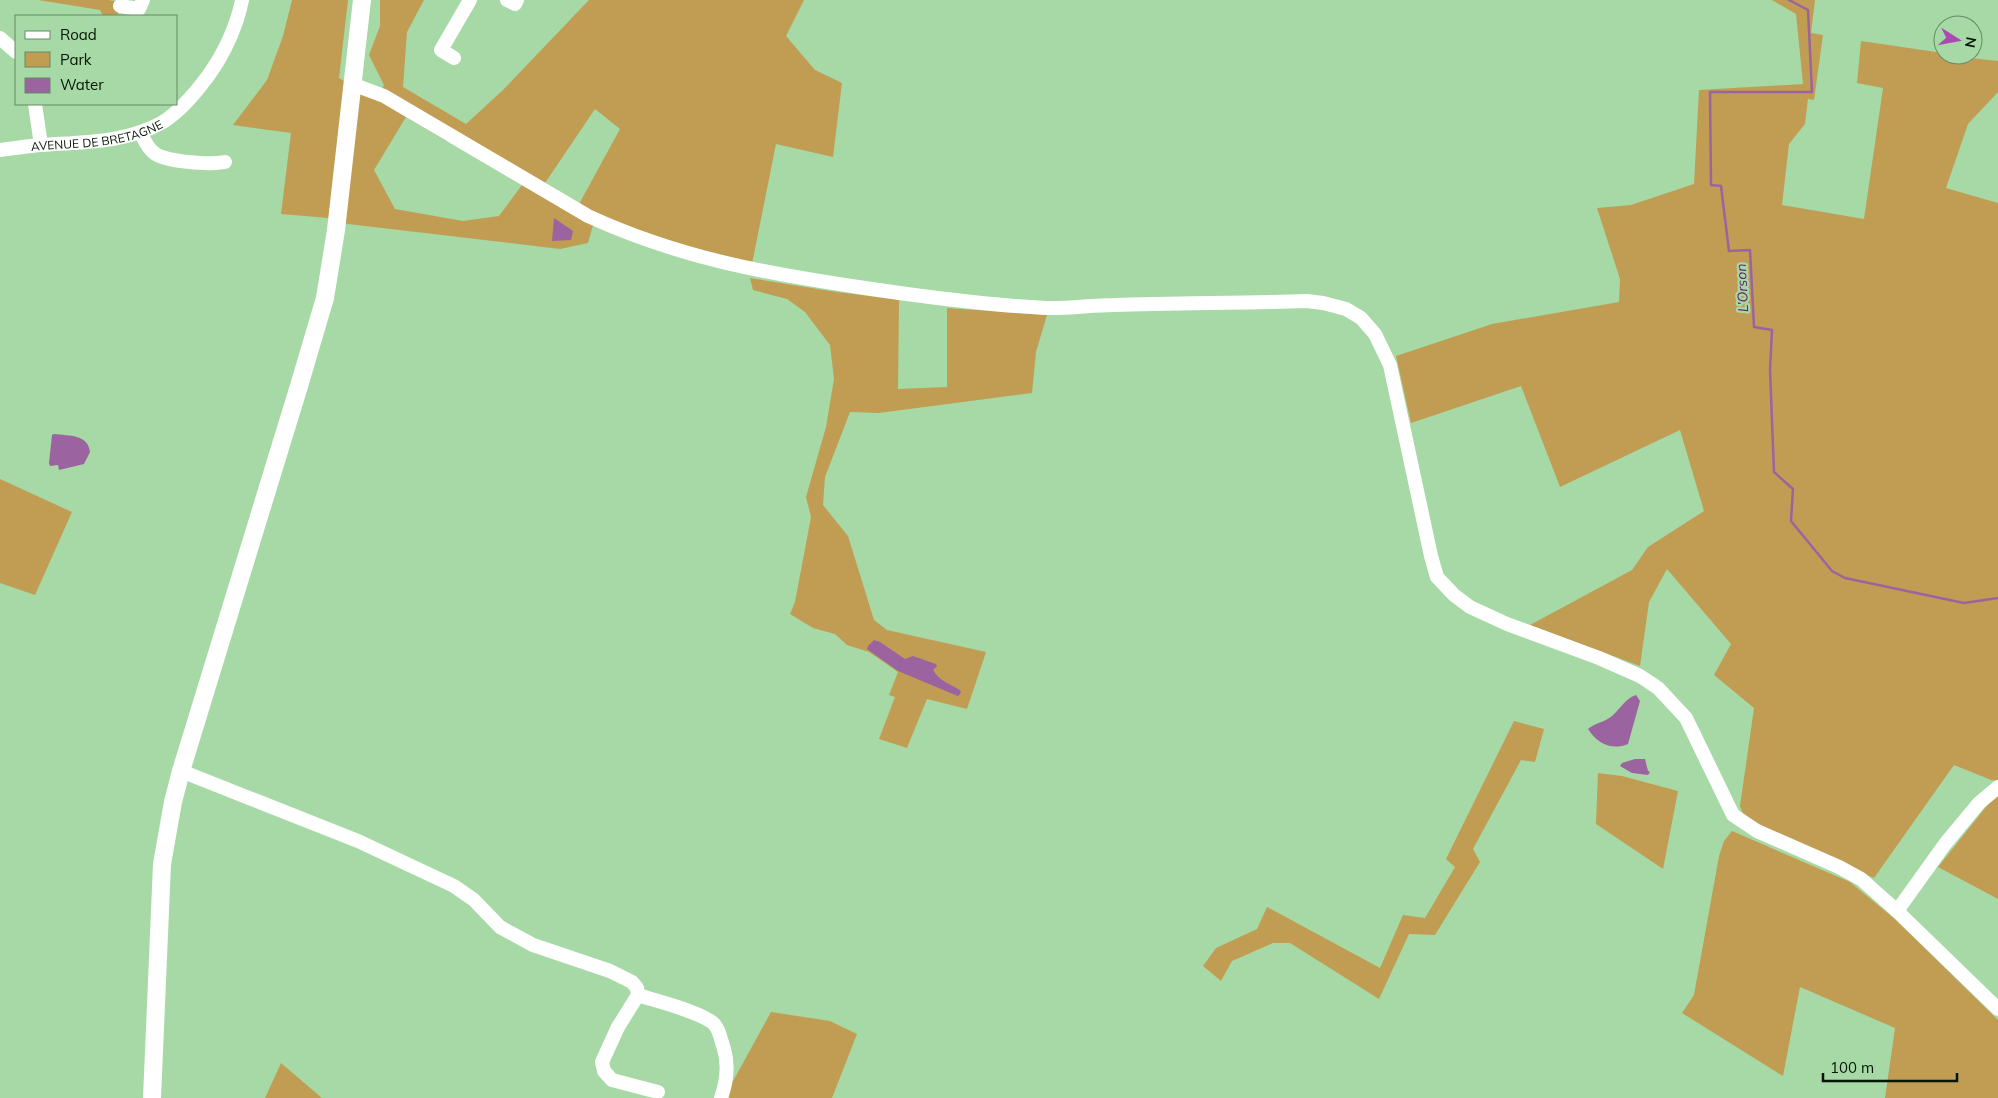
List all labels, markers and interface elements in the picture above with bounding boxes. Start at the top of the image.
legend [15,15,178,105]
north arrow [1933,15,1983,65]
text: Road [60,25,97,44]
text: N [1961,36,1981,49]
text: Park [60,50,92,69]
text: Water [60,75,104,94]
street label: AVENUE DE BRETAGNE [30,116,165,153]
water label: L’Orson [1732,263,1752,313]
scale bar [1823,1050,1957,1082]
text: 100 m [1830,1058,1874,1077]

